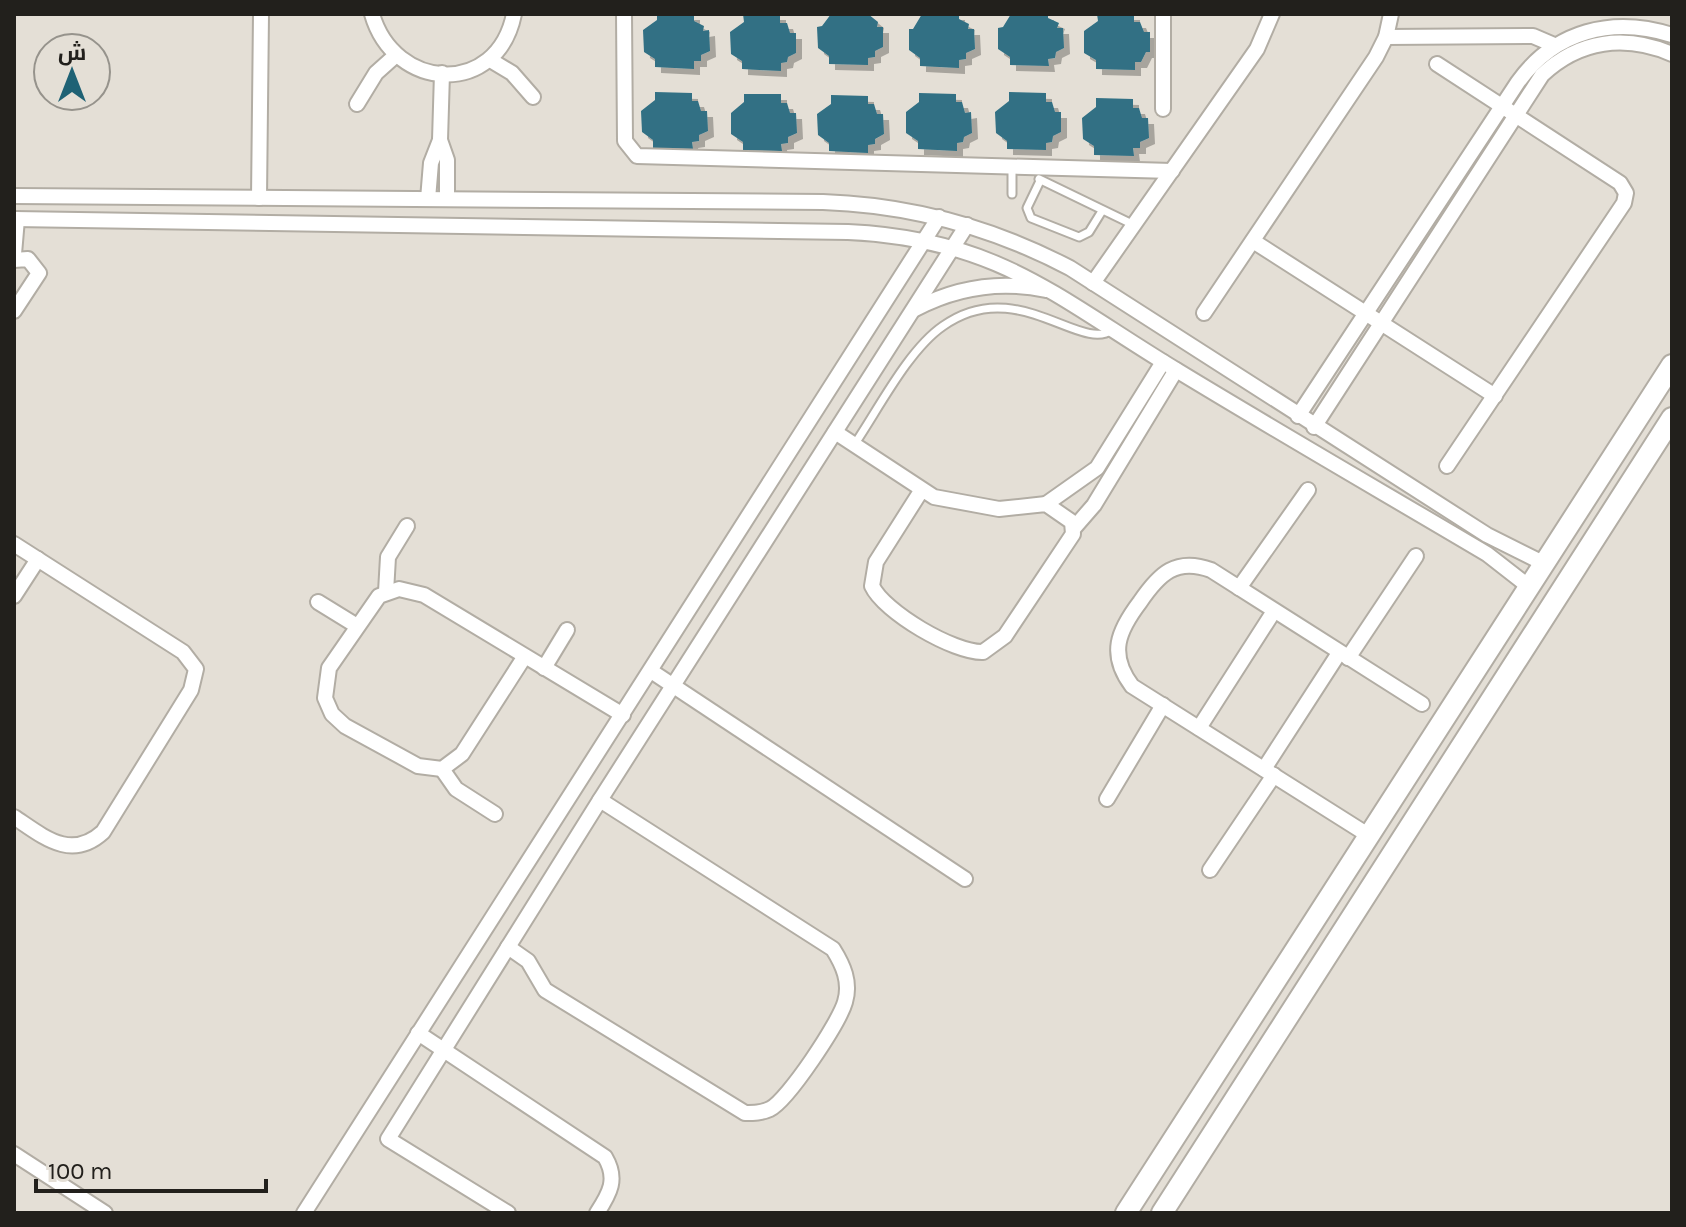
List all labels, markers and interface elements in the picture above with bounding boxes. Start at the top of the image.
north arrow [32,32,112,112]
text: ش [58,40,86,66]
scale bar [36,1143,266,1193]
text: 100 m [48,1157,113,1185]

